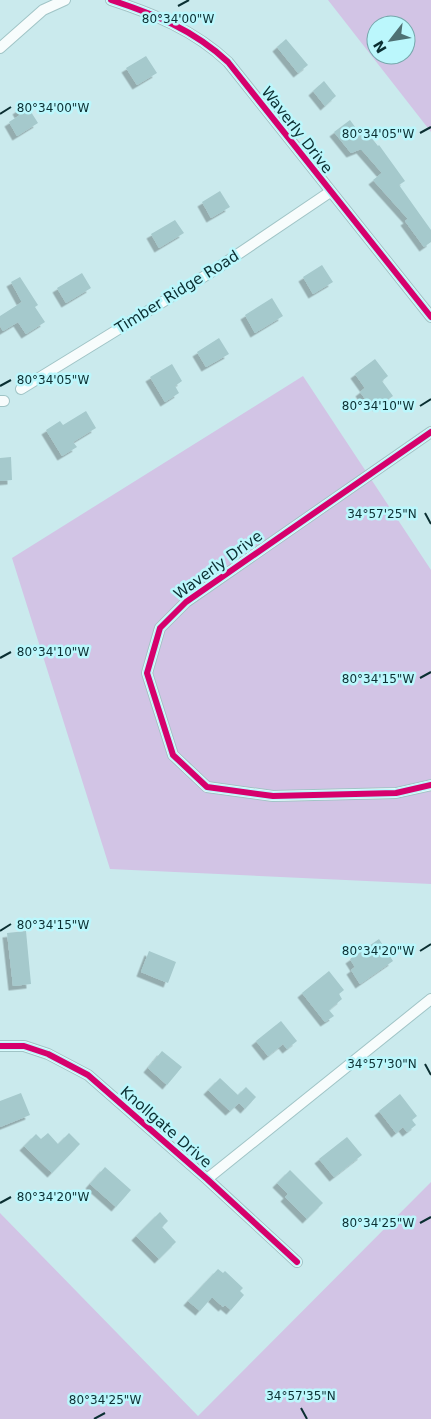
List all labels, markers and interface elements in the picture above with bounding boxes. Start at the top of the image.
text: 80°34'00"W [142,12,214,26]
north arrow [366,15,416,65]
text: N [370,38,390,56]
street label: Waverly Drive [258,83,336,177]
text: 80°34'00"W [17,101,89,115]
text: 80°34'05"W [342,127,414,141]
street label: Timber Ridge Road [111,247,242,338]
text: 80°34'05"W [17,373,89,387]
text: 80°34'10"W [342,399,414,413]
text: 34°57'25"N [347,507,417,521]
street label: Waverly Drive [170,527,266,603]
text: 80°34'10"W [17,645,89,659]
text: 80°34'15"W [342,672,414,686]
text: 80°34'15"W [17,918,89,932]
text: 80°34'20"W [342,944,414,958]
text: 34°57'30"N [347,1057,417,1071]
street label: Knollgate Drive [117,1082,215,1172]
text: 80°34'20"W [17,1190,89,1204]
text: 80°34'25"W [342,1216,414,1230]
text: 34°57'35"N [266,1389,336,1403]
text: 80°34'25"W [69,1393,141,1407]

